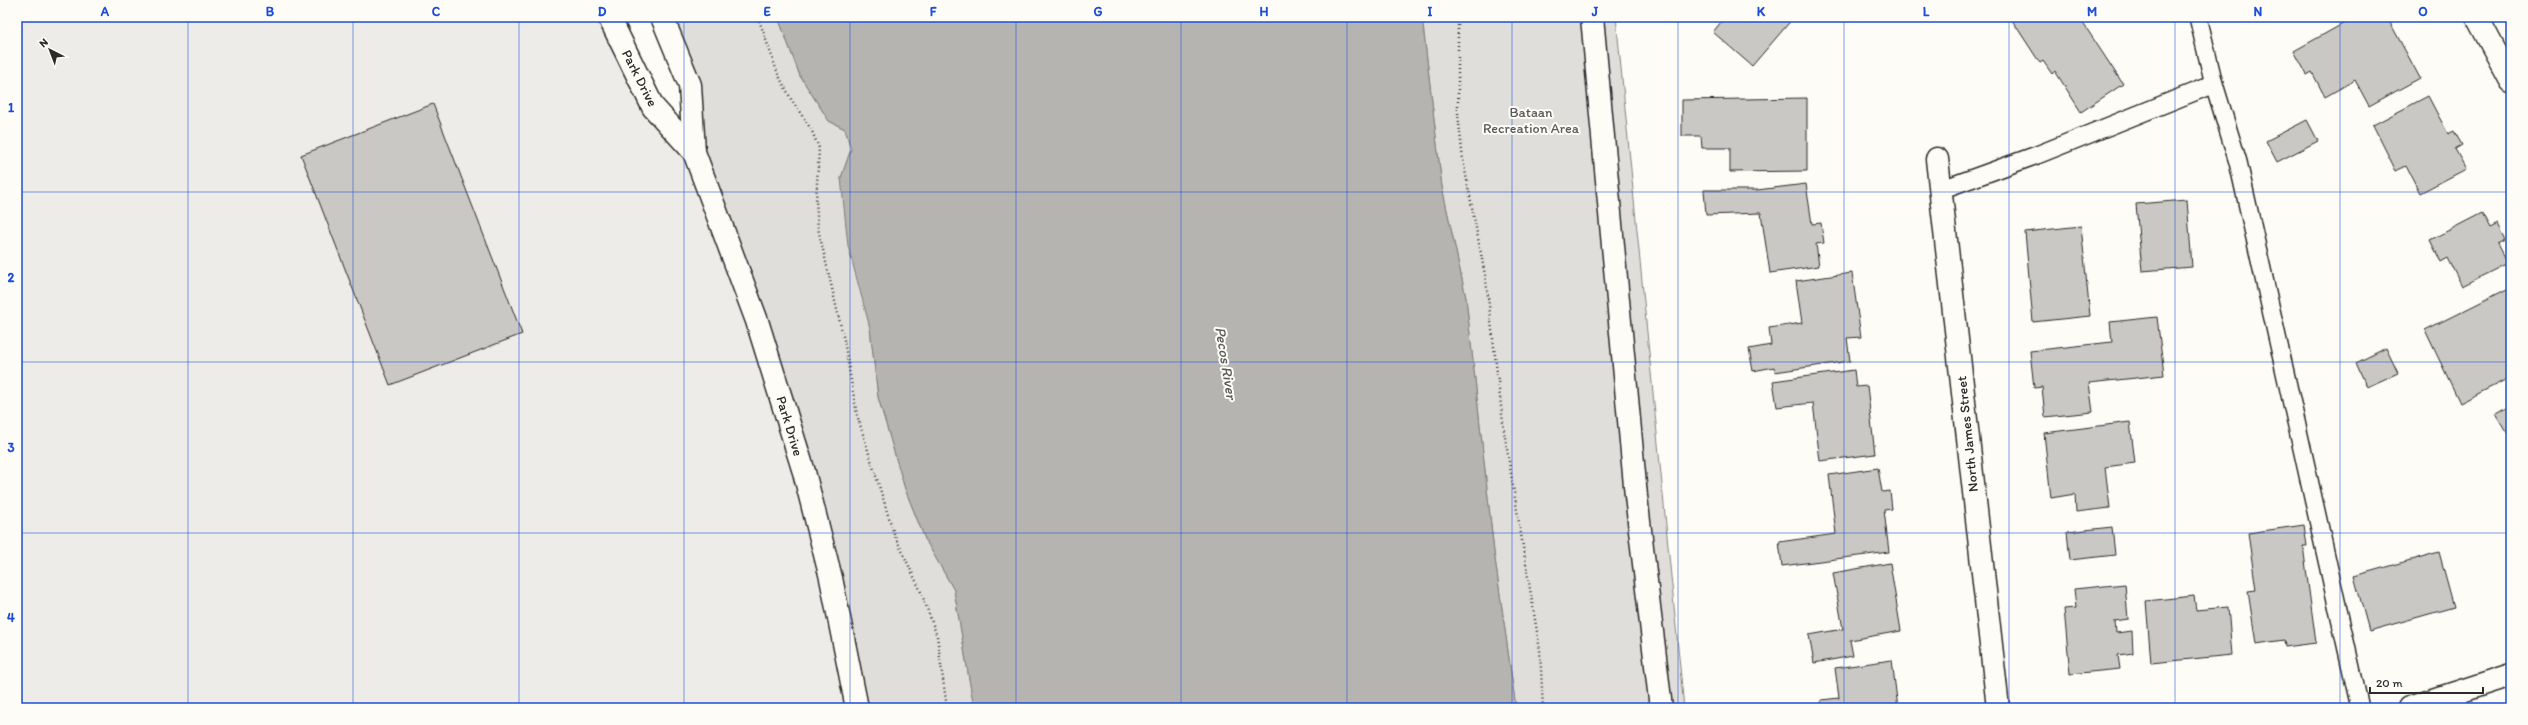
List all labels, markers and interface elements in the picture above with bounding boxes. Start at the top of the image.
text: A [100,4,110,19]
text: B [266,4,275,19]
text: C [432,4,441,19]
text: D [598,4,607,19]
text: E [763,4,771,19]
text: F [930,4,937,19]
text: G [1094,4,1103,19]
text: H [1260,4,1269,19]
text: I [1428,4,1433,19]
text: J [1591,4,1599,19]
text: K [1757,4,1766,19]
text: L [1923,4,1930,19]
text: M [2087,4,2097,19]
text: N [2254,4,2263,19]
text: O [2418,4,2428,19]
north arrow [30,30,70,70]
text: N [37,36,51,50]
street label: Park Drive [618,47,661,110]
text: 1 [8,100,14,115]
park label: Bataan Recreation Area [1483,104,1580,137]
text: 2 [8,270,15,285]
water label: Pecos River [1211,325,1241,403]
street label: North James Street [1953,375,1982,493]
street label: Park Drive [772,394,807,458]
text: 3 [7,440,15,455]
text: 4 [7,610,15,625]
scale bar [2370,669,2483,695]
text: 20 m [2376,676,2403,690]

